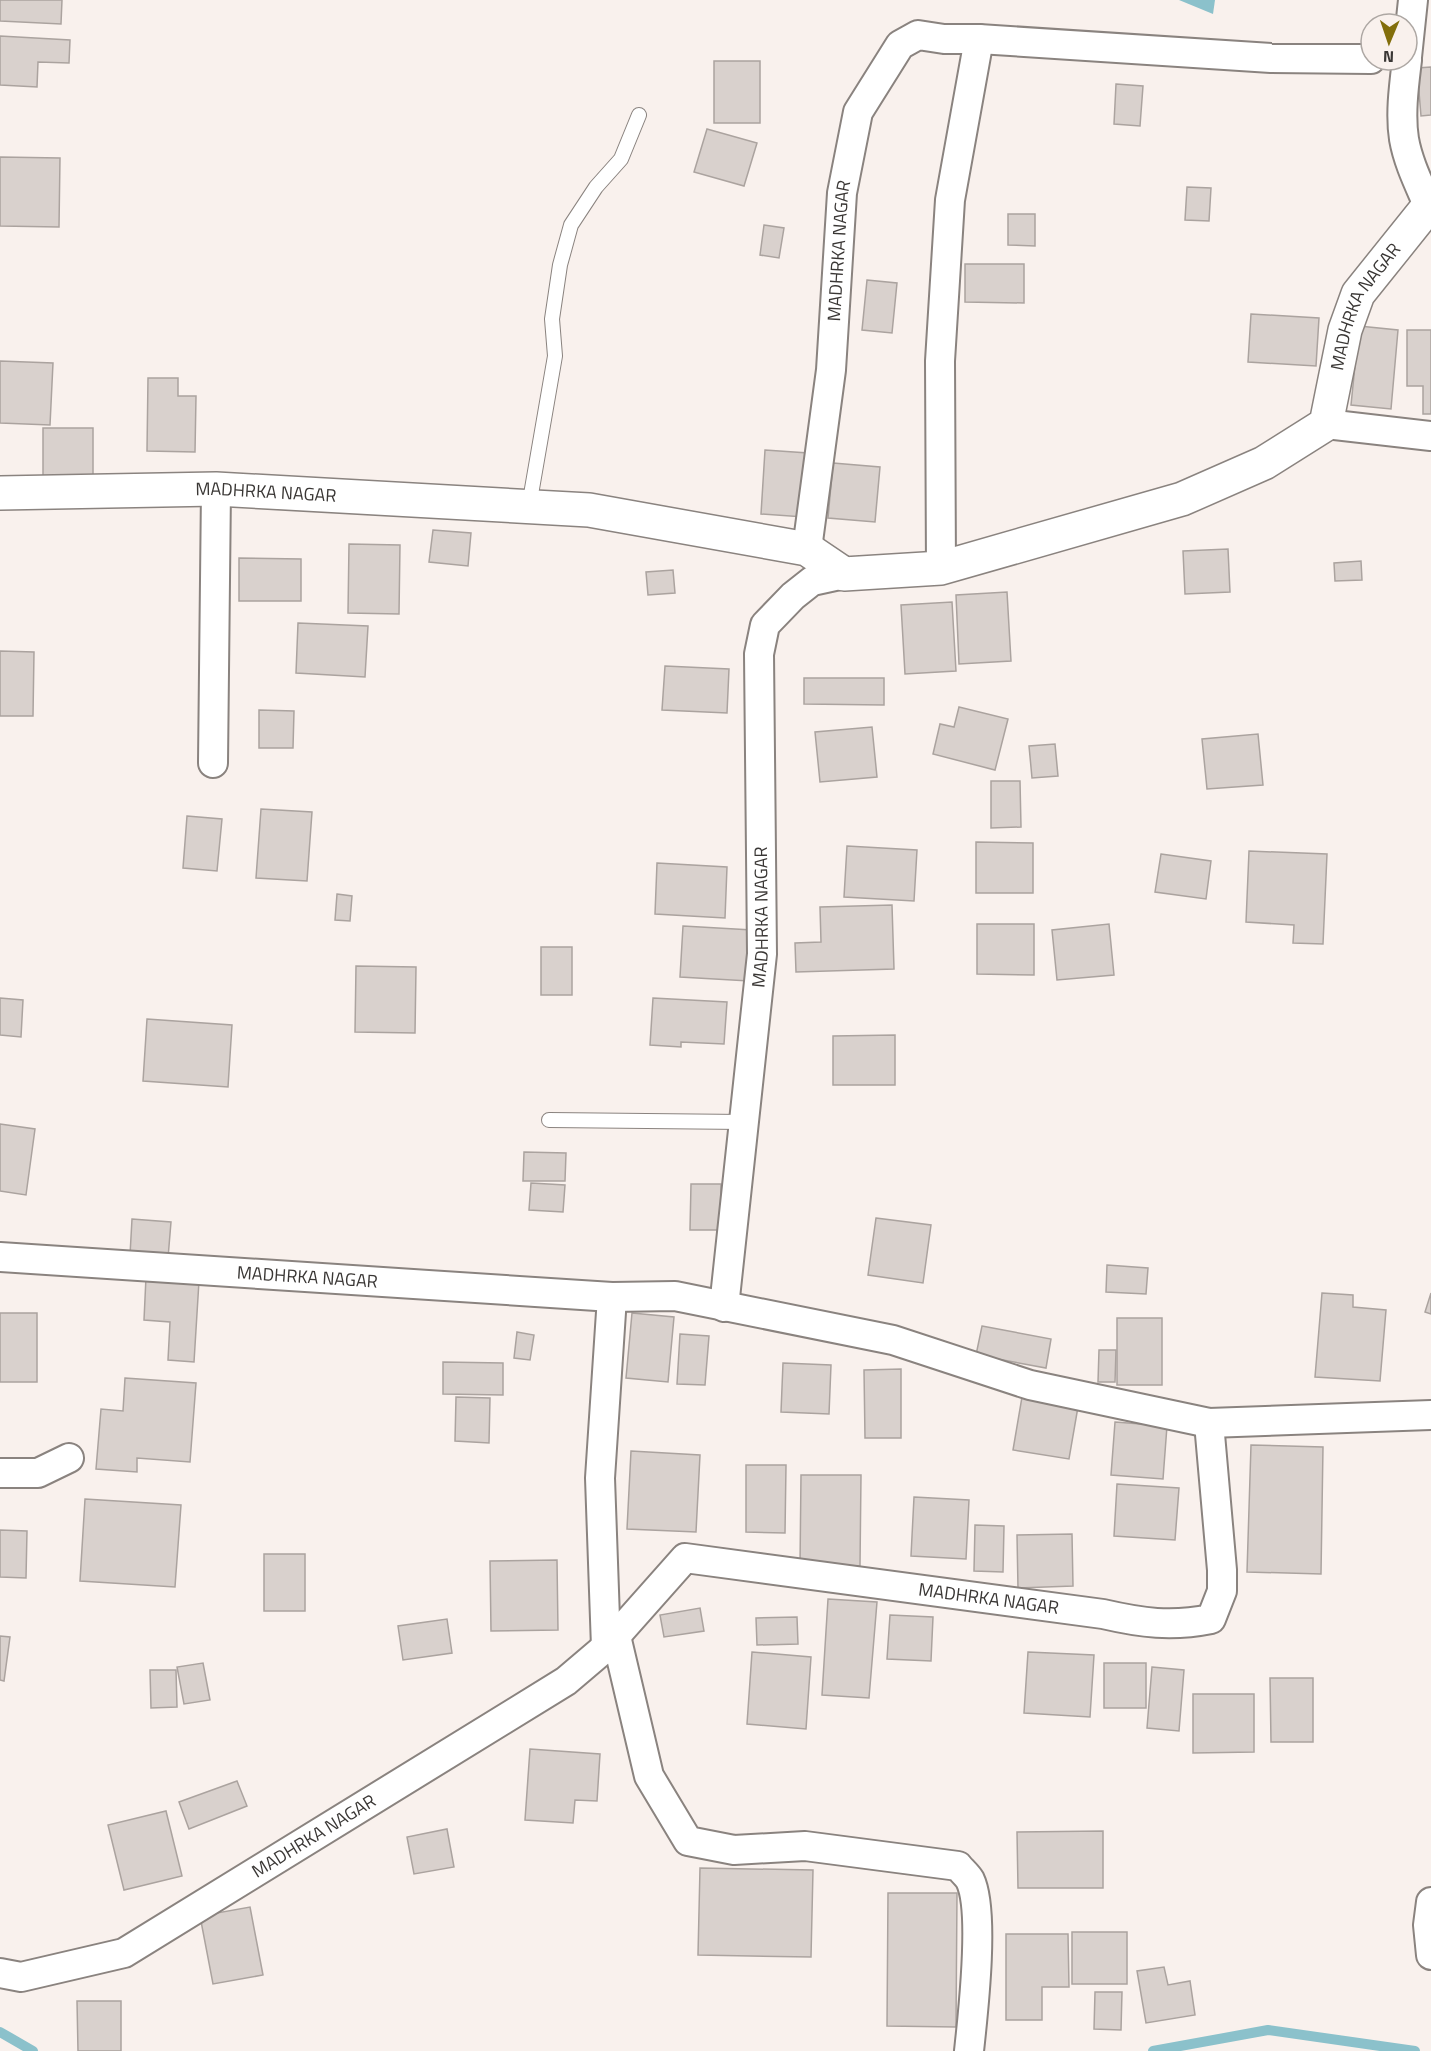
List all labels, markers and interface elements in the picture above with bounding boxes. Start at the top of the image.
north arrow [1359,12,1419,72]
text: N [1383,45,1394,69]
street label: MADHRKA NAGAR [820,178,857,322]
street label: MADHRKA NAGAR [1323,237,1407,373]
street label: MADHRKA NAGAR [195,475,337,509]
street label: MADHRKA NAGAR [744,846,775,989]
street label: MADHRKA NAGAR [236,1259,379,1295]
street label: MADHRKA NAGAR [917,1575,1061,1621]
street label: MADHRKA NAGAR [246,1787,381,1884]

